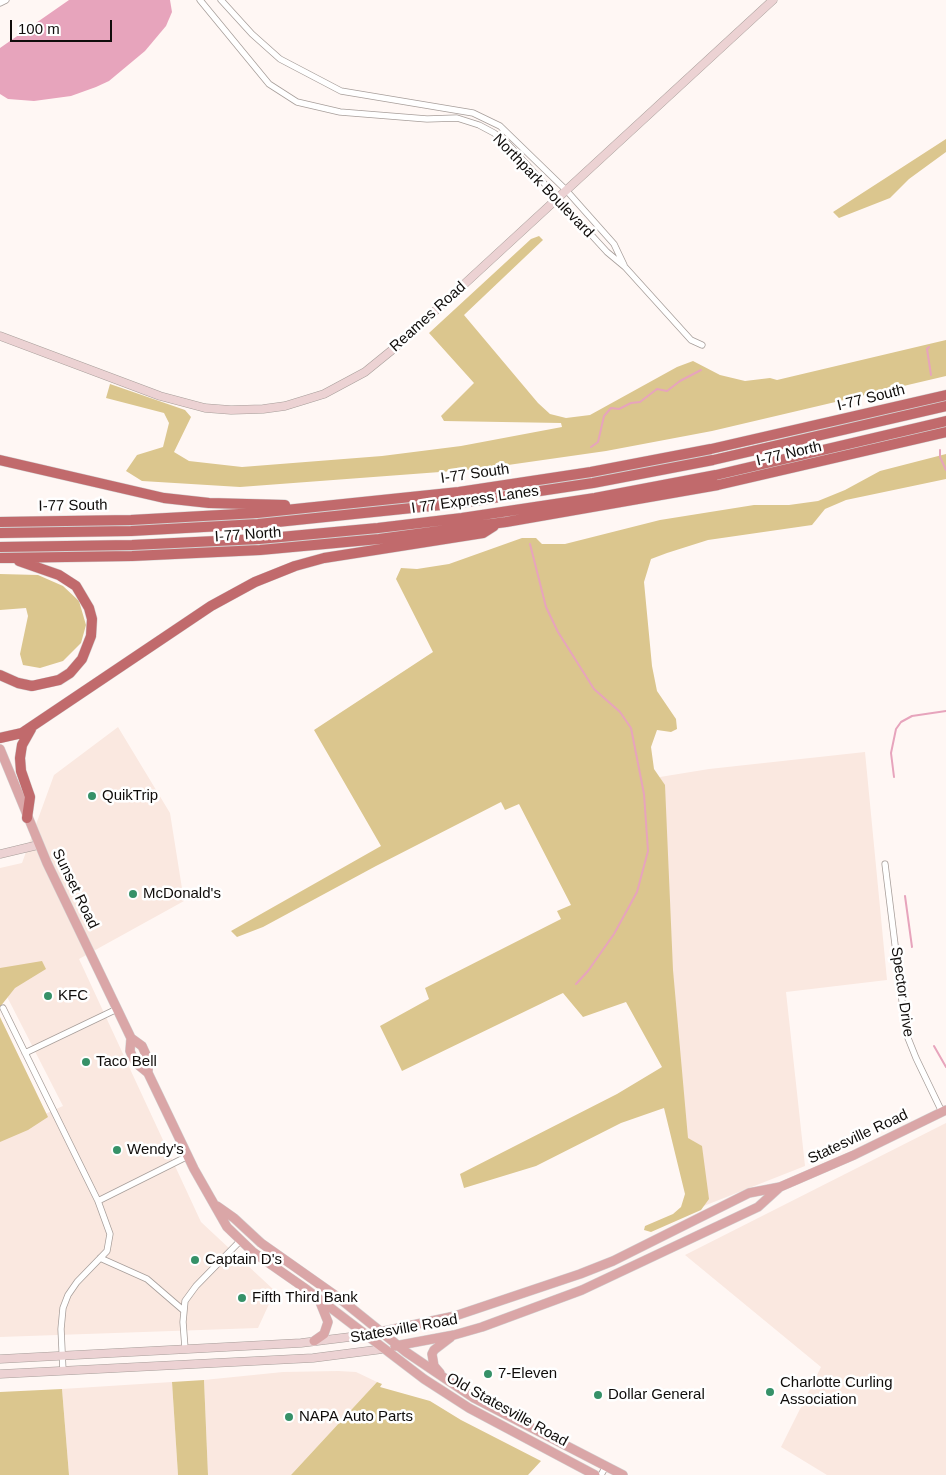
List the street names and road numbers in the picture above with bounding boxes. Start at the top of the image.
street label: Northpark Boulevard [489,130,597,242]
street label: Reames Road [386,278,470,356]
street label: I-77 South [835,381,907,415]
street label: I-77 North [754,438,824,470]
street label: I-77 South [439,460,511,488]
street label: I 77 Express Lanes [410,482,540,518]
street label: I-77 South [38,496,108,516]
street label: I-77 North [214,524,282,546]
street label: Sunset Road [48,846,102,932]
street label: Spector Drive [887,946,917,1038]
street label: Statesville Road [805,1106,911,1168]
street label: Statesville Road [349,1311,459,1347]
street label: Old Statesville Road [443,1369,571,1451]

